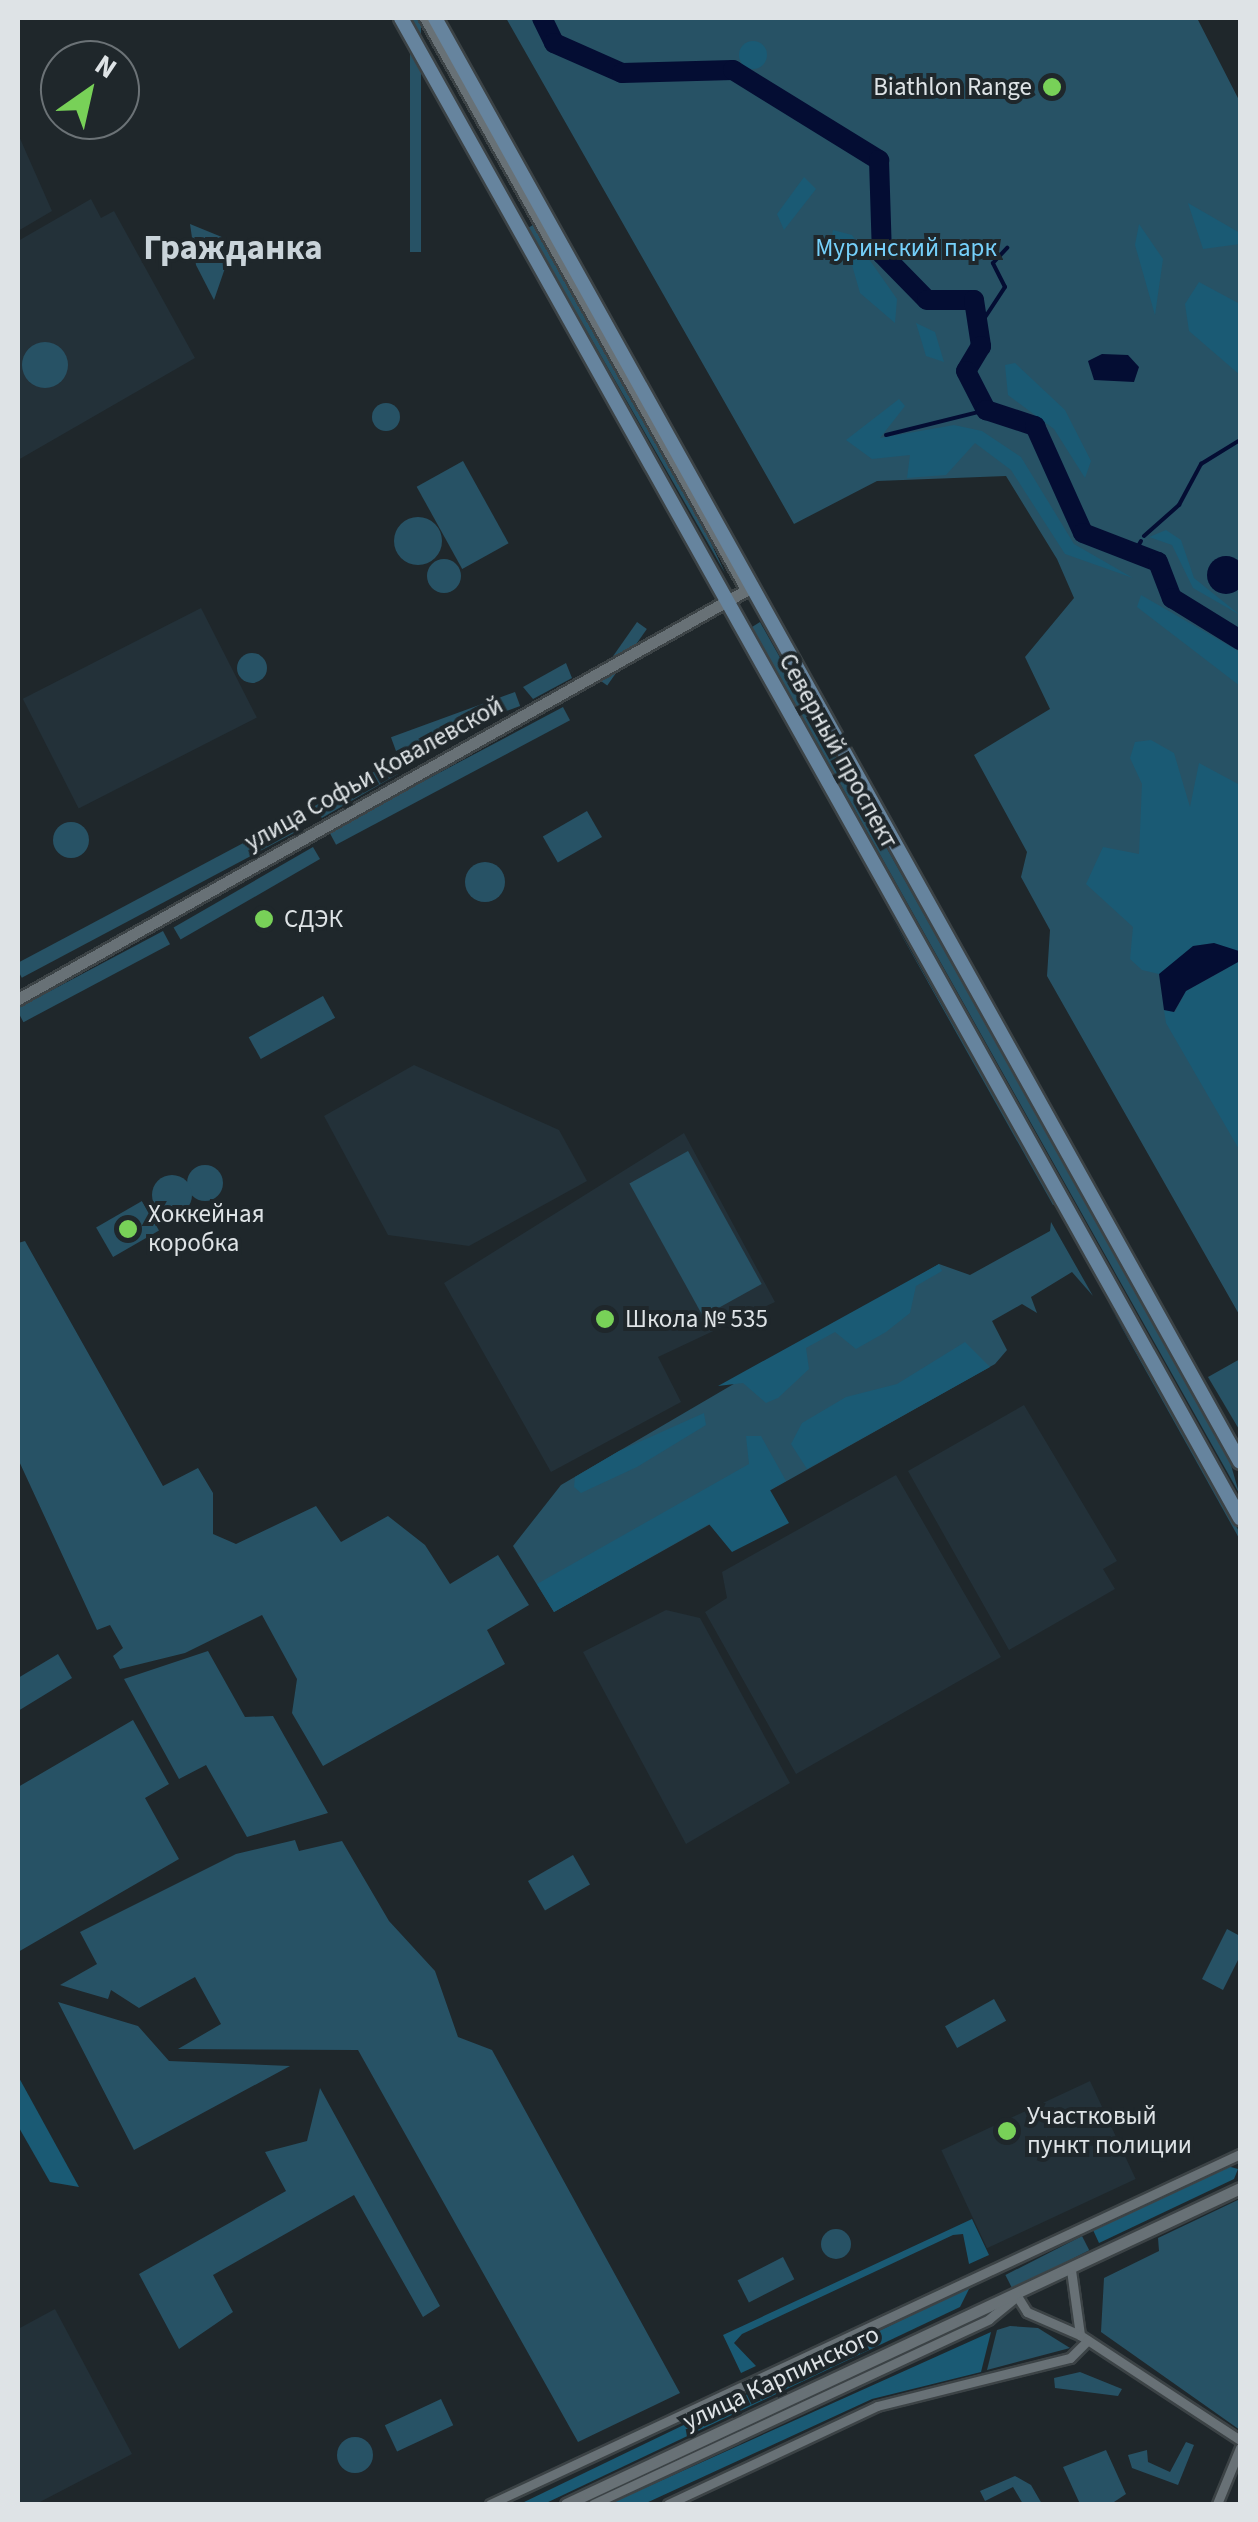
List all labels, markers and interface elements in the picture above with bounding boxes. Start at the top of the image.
north arrow [40,40,140,140]
text: N [87,45,125,89]
place label: Biathlon Range [873,72,1032,102]
marker: Biathlon Range [1041,76,1063,98]
district label: Гражданка [143,227,323,269]
park label: Муринский парк [815,233,997,263]
street label: Северный проспект [772,648,904,854]
street label: улица Софьи Ковалевской [240,690,508,858]
place label: СДЭК [284,904,343,934]
marker: СДЭК [253,908,275,930]
place label: Хоккейная коробка [148,1200,265,1259]
marker: Хоккейная коробка [117,1218,139,1240]
place label: Школа № 535 [625,1304,768,1334]
marker: Школа № 535 [594,1308,616,1330]
place label: Участковый пункт полиции [1027,2102,1192,2161]
marker: Участковый пункт полиции [996,2120,1018,2142]
street label: улица Карпинского [678,2319,884,2437]

